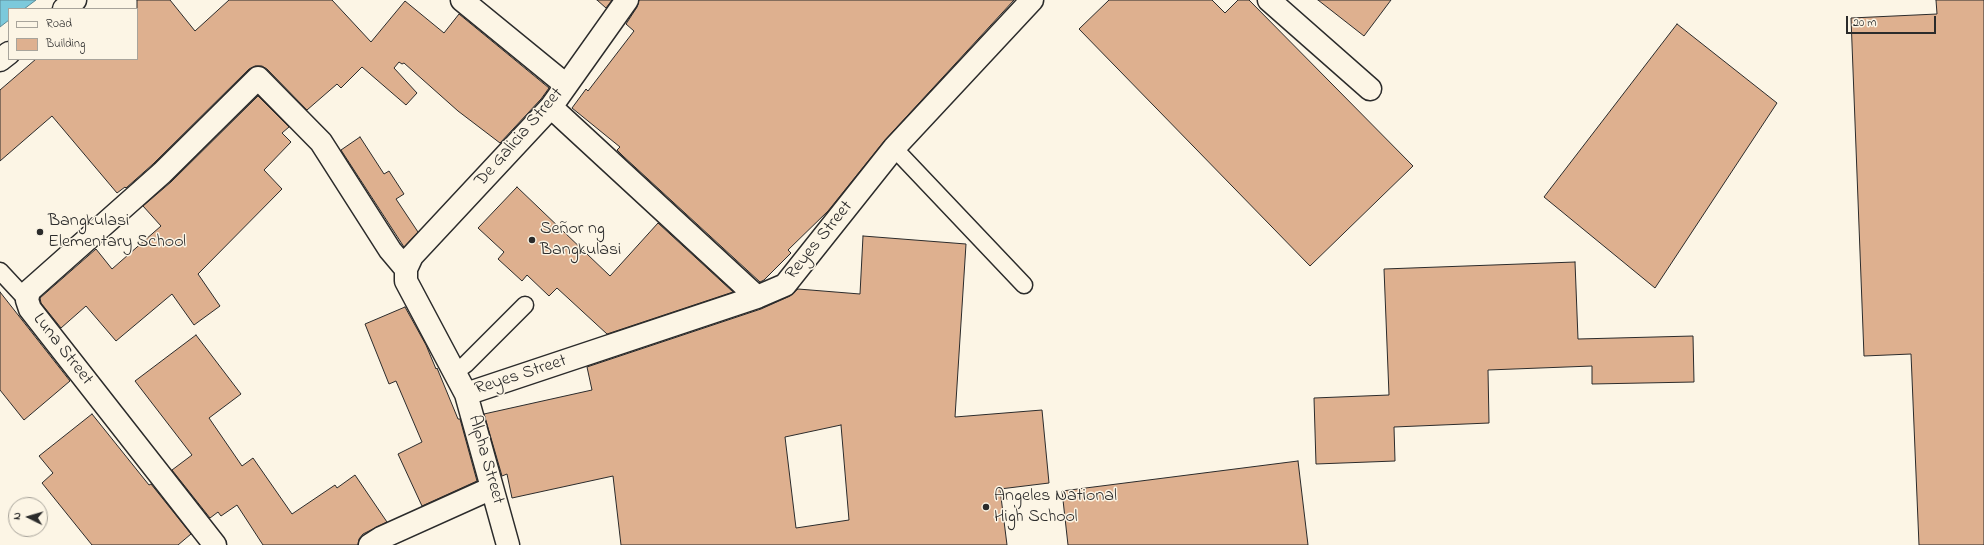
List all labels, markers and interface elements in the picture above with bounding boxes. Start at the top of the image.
legend [8,8,138,60]
scale bar [1848,8,1938,34]
text: 20 m [1853,14,1876,32]
text: Road [46,15,72,33]
text: Building [46,35,85,53]
street label: De Galicia Street [471,84,569,192]
street label: Reyes Street [782,197,858,285]
place label: Bangkulasi Elementary School [48,211,186,254]
place label: Señor ng Bangkulasi [540,219,621,262]
marker: Bangkulasi Elementary School [35,227,45,237]
marker: Señor ng Bangkulasi [527,235,537,245]
street label: Luna Street [27,310,97,390]
street label: Reyes Street [472,351,570,401]
street label: Alpha Street [462,413,508,507]
place label: Angeles National High School [994,486,1117,528]
north arrow [8,497,48,537]
marker: Angeles National High School [981,502,991,512]
text: N [9,512,25,520]

